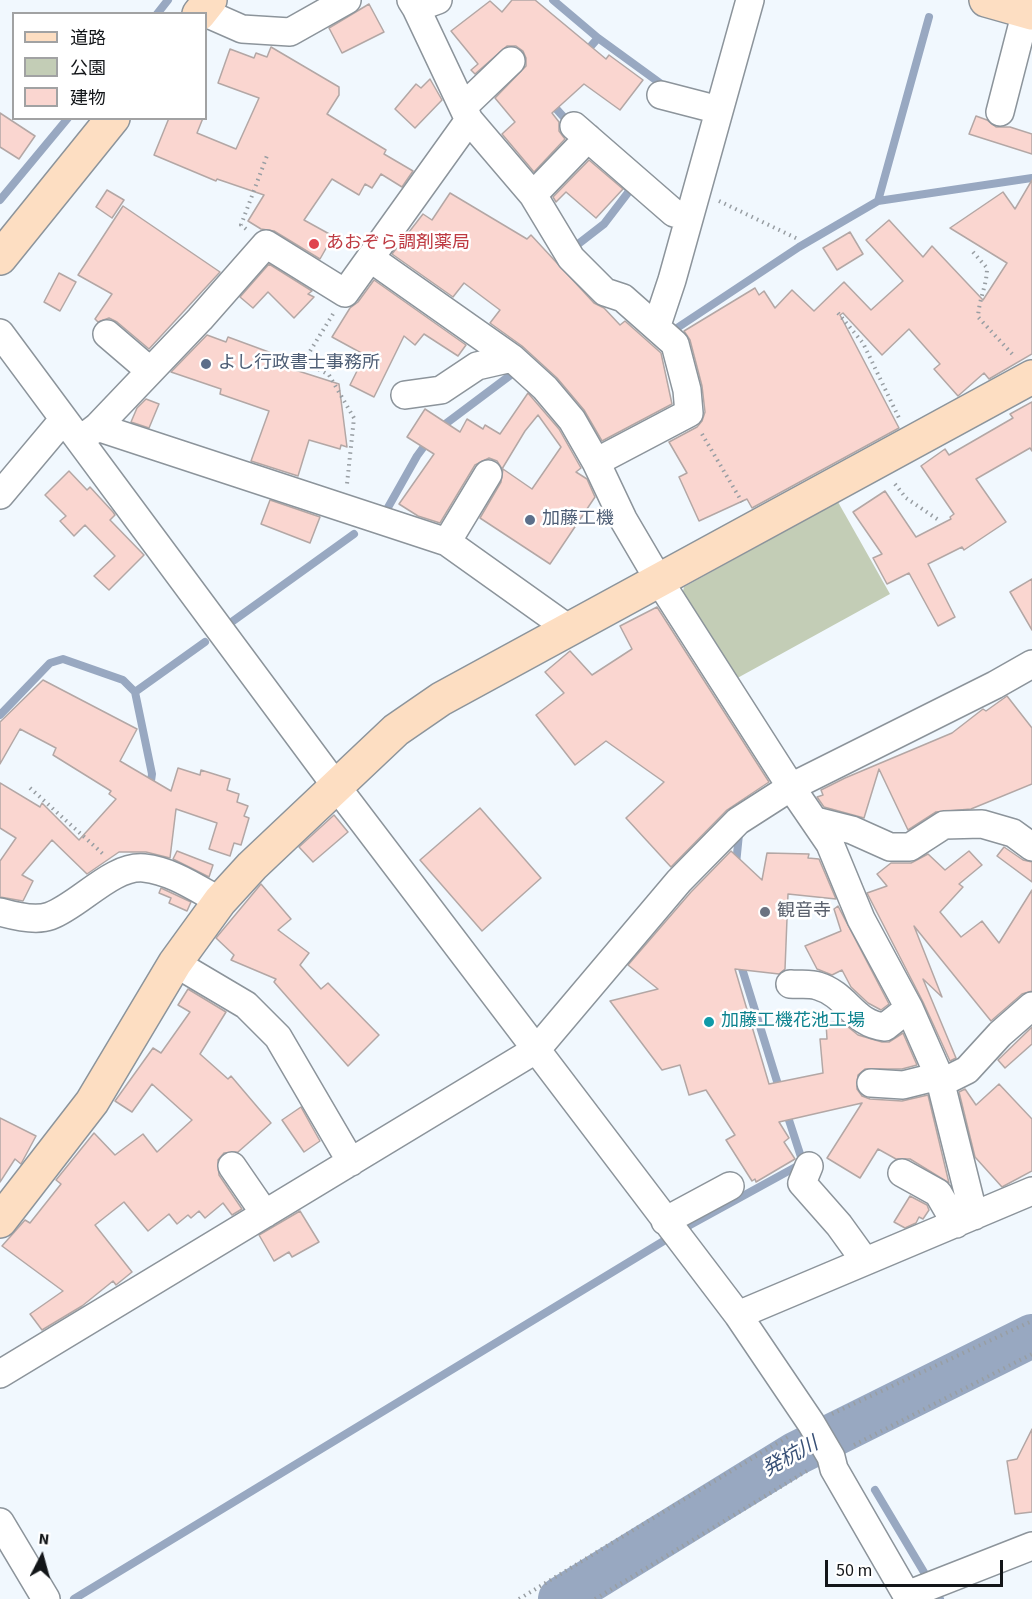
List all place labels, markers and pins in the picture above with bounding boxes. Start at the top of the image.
place label: あおぞら調剤薬局 [326,233,470,255]
marker: あおぞら調剤薬局 [307,237,321,251]
place label: よし行政書士事務所 [218,353,380,375]
marker: よし行政書士事務所 [199,357,213,371]
place label: 加藤工機 [542,509,614,531]
marker: 加藤工機 [523,513,537,527]
place label: 観音寺 [777,901,831,923]
marker: 観音寺 [758,905,772,919]
place label: 加藤工機花池工場 [721,1011,865,1033]
marker: 加藤工機花池工場 [702,1015,716,1029]

